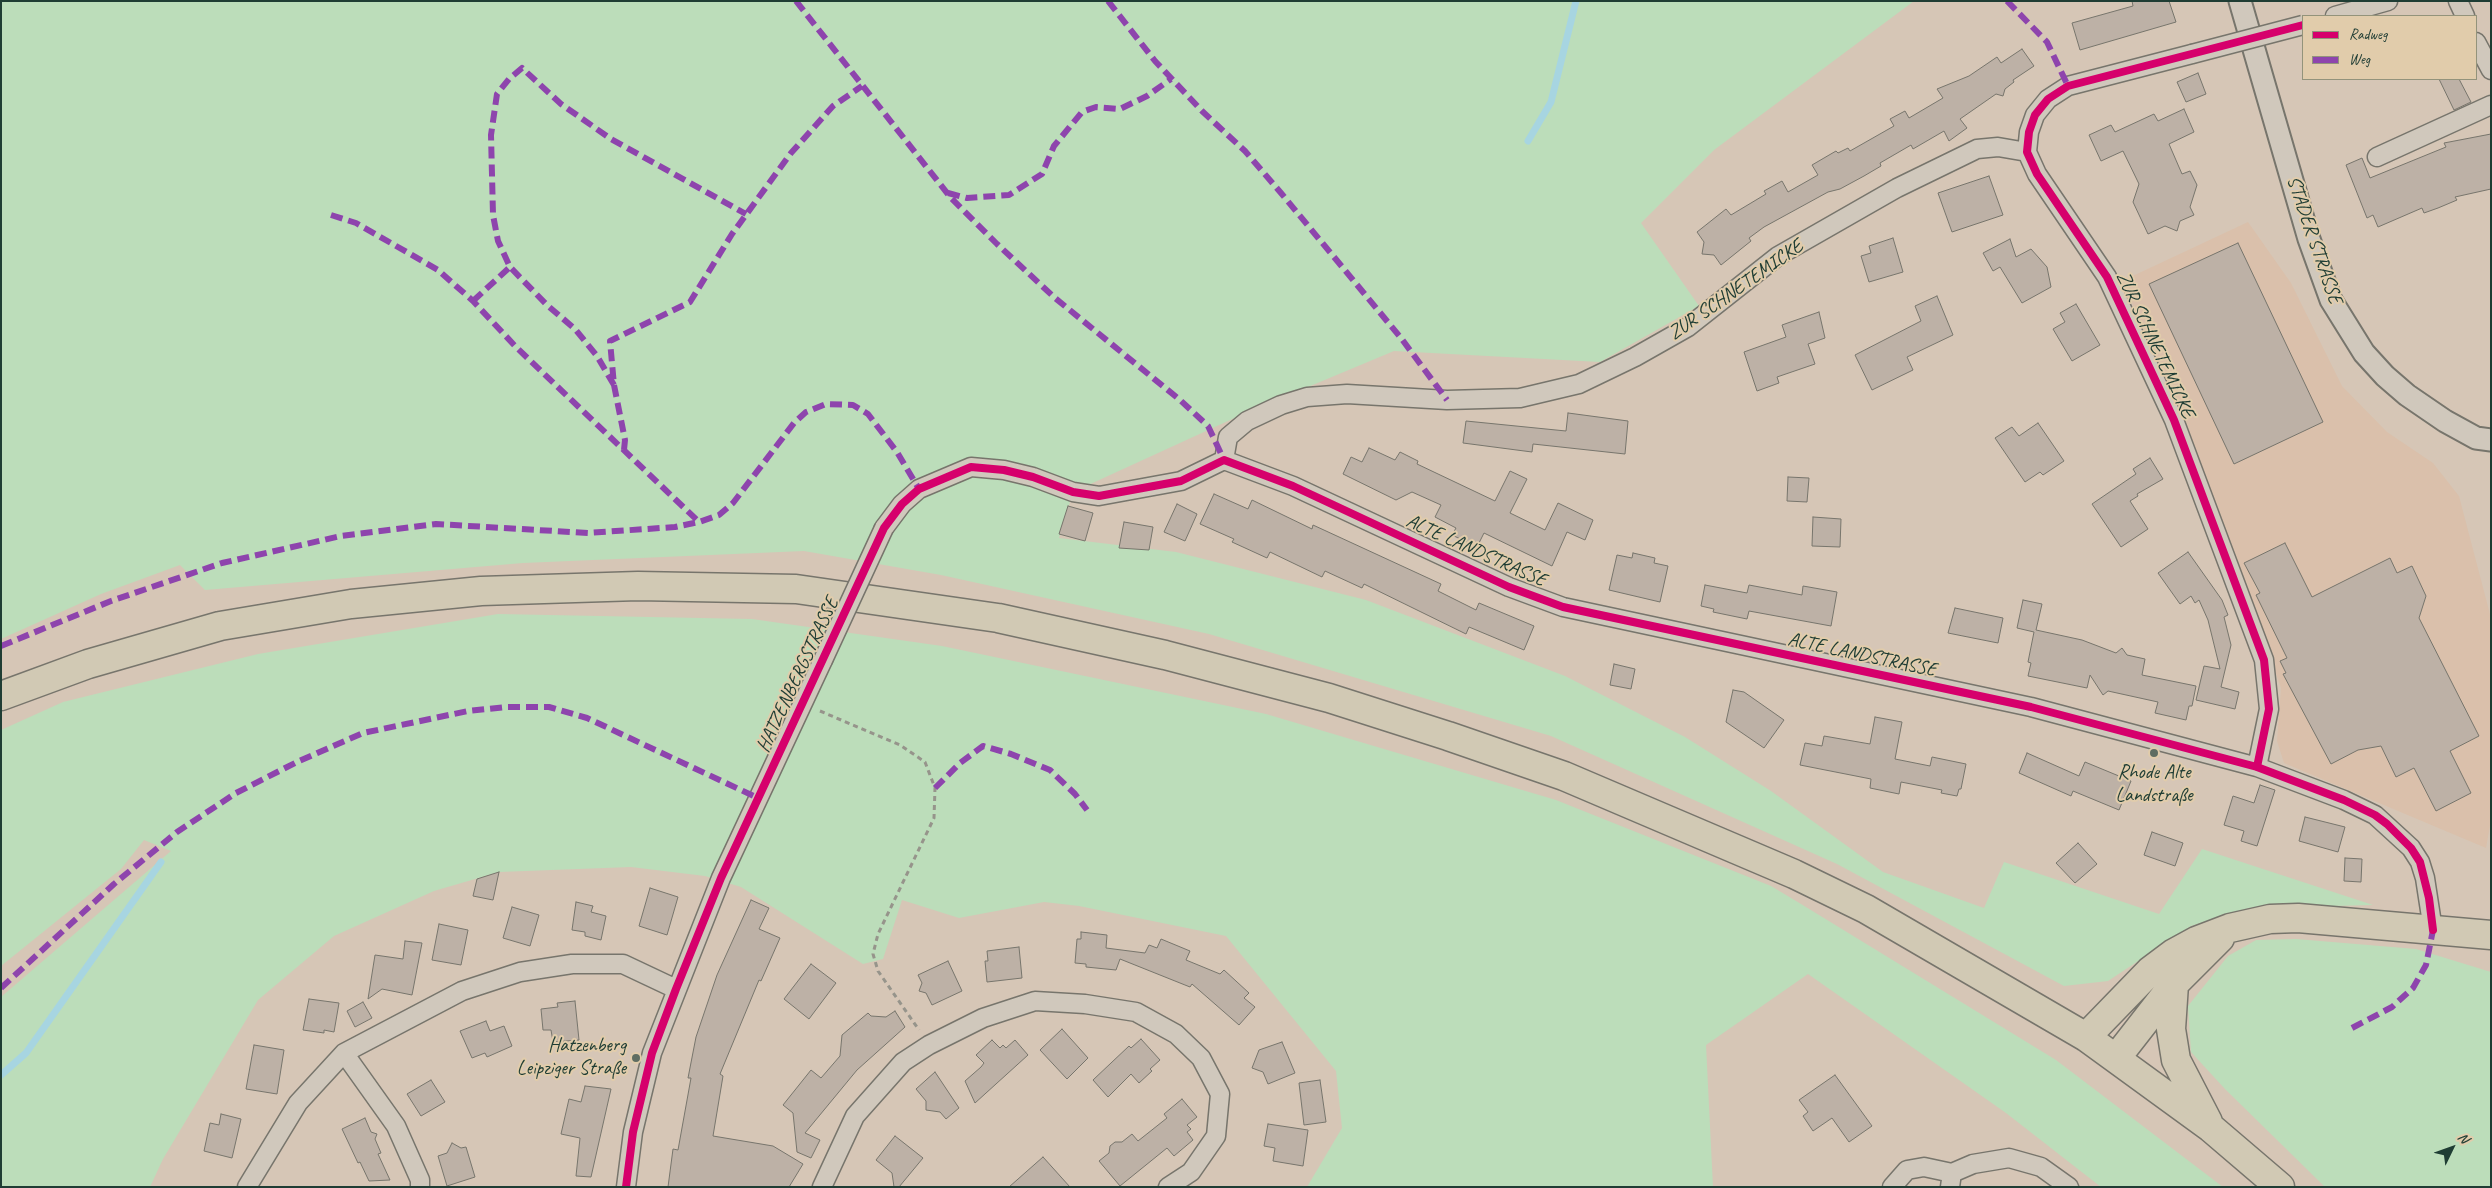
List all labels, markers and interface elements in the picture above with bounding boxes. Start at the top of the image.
legend [2302,15,2477,80]
text: Radweg [2349,25,2387,44]
text: Weg [2349,50,2370,69]
street label: STADER STRASSE [2281,173,2347,307]
street label: ZUR SCHNETEMICKE [1664,234,1808,346]
street label: ZUR SCHNETEMICKE [2110,268,2200,422]
street label: ALTE LANDSTRASSE [1402,509,1550,593]
street label: HATZENBERGSTRASSE [752,594,844,756]
street label: ALTE LANDSTRASSE [1786,628,1938,682]
marker: Rhode Alte Landstraße [2148,747,2160,759]
place label: Rhode Alte Landstraße [2115,761,2193,808]
place label: Hatzenberg Leipziger Straße [517,1034,626,1081]
marker: Hatzenberg Leipziger Straße [630,1052,642,1064]
north arrow [2427,1123,2477,1173]
text: N [2454,1129,2473,1147]

